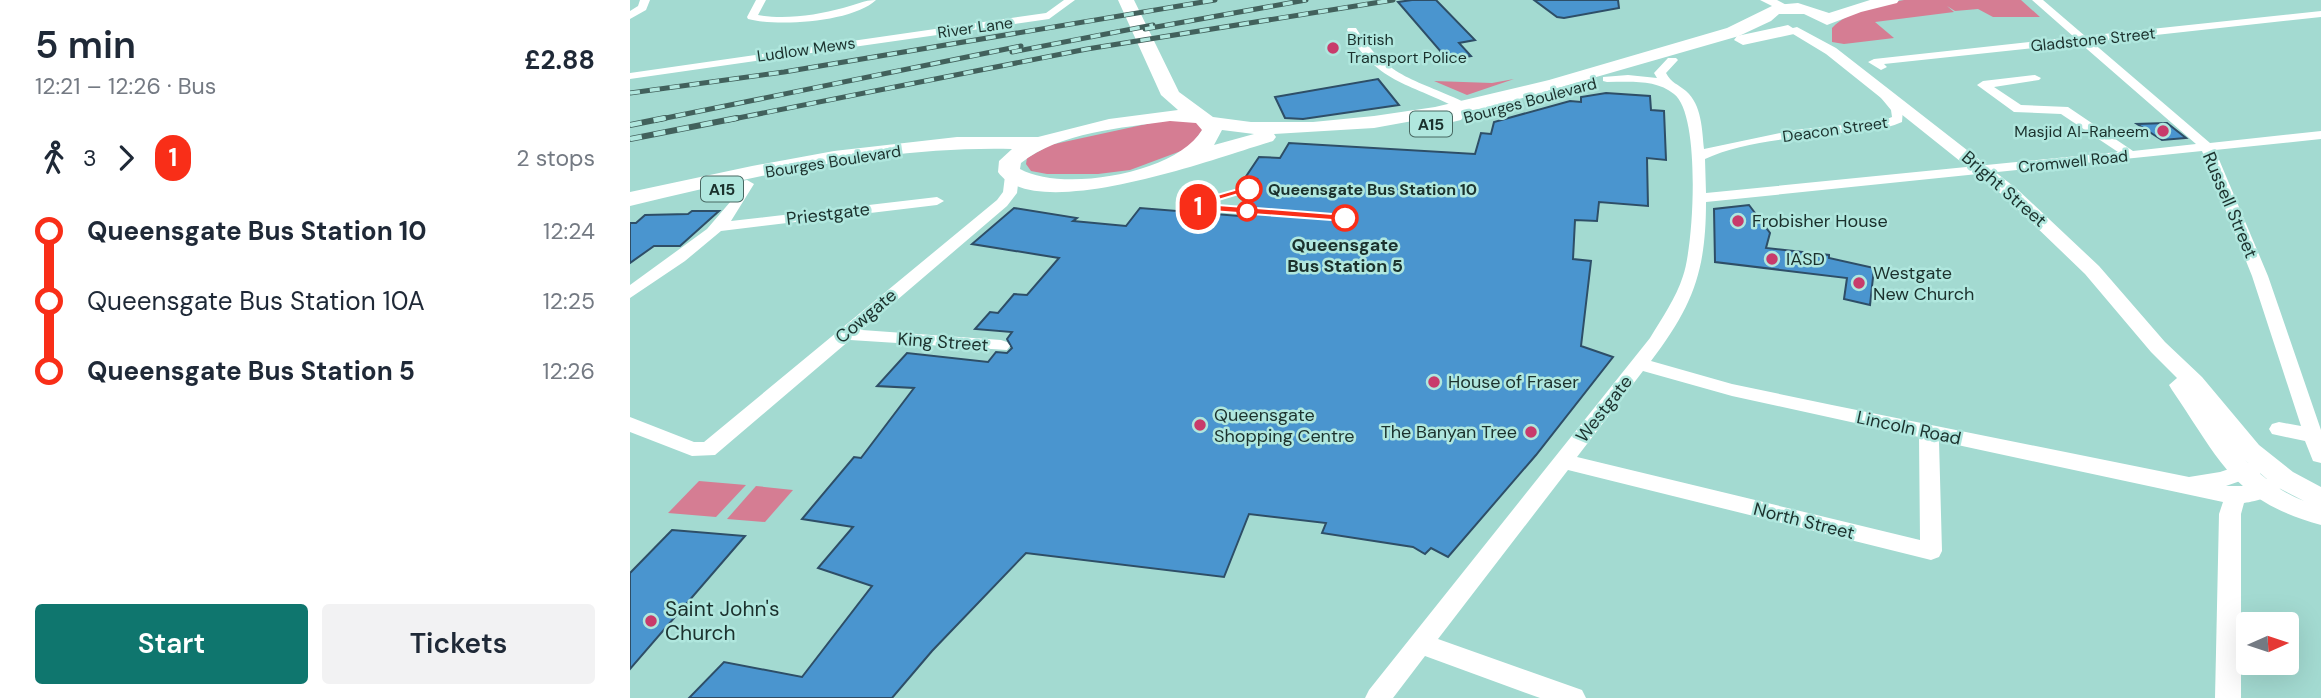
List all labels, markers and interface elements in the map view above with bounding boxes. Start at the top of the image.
street label: River Lane [936,12,1014,43]
text: 5 min [35,20,136,70]
street label: Gladstone Street [2030,22,2157,57]
place label: British Transport Police [1347,29,1467,68]
street label: Ludlow Mews [755,32,857,67]
marker: British Transport Police [1325,40,1341,56]
text: £2.88 [524,43,595,77]
text: 12:21 – 12:26 · Bus [35,71,216,101]
street label: Bourges Boulevard [1461,73,1599,128]
road number: A15 [1410,112,1452,136]
street label: Deacon Street [1781,112,1889,147]
place label: Masjid Al-Raheem [2014,121,2149,142]
marker: Masjid Al-Raheem [2155,123,2171,139]
icon: walk [35,139,73,177]
icon: forward [107,139,145,177]
street label: Bourges Boulevard [764,140,902,183]
text: 1 [169,142,177,173]
text: 3 [83,143,97,173]
text: 2 stops [516,143,595,173]
street label: Bright Street [1956,145,2052,233]
street label: Cromwell Road [2017,145,2129,178]
street label: Russell Street [2197,148,2263,262]
road number: A15 [701,176,743,202]
marker: Queensgate Bus Station 10 [1236,176,1262,202]
place label: Queensgate Bus Station 10 [1268,179,1477,200]
line badge: 1 [1175,184,1221,230]
text: 1 [1194,191,1202,222]
street label: Priestgate [785,197,871,231]
unlabelled marker [1237,201,1257,221]
marker: Queensgate Bus Station 5 [1332,205,1358,231]
place label: Frobisher House [1752,209,1888,233]
marker: Frobisher House [1730,213,1746,229]
text: Queensgate Bus Station 10 [87,214,427,248]
text: 12:24 [543,216,595,246]
place label: Queensgate Bus Station 5 [1287,233,1403,278]
place label: IASD [1786,247,1825,271]
marker: IASD [1764,251,1780,267]
place label: Westgate New Church [1873,261,1974,306]
marker: Westgate New Church [1851,275,1867,291]
street label: Cowgate [830,283,902,349]
text: Queensgate Bus Station 10A [87,284,425,318]
text: 12:25 [543,286,595,316]
street label: King Street [897,327,989,357]
text: Queensgate Bus Station 5 [87,354,415,388]
text: 12:26 [542,356,595,386]
place label: House of Fraser [1448,370,1579,394]
street label: Westgate [1570,370,1638,448]
marker: House of Fraser [1426,374,1442,390]
place label: Queensgate Shopping Centre [1214,403,1355,448]
street label: Lincoln Road [1855,405,1963,451]
marker: Queensgate Shopping Centre [1192,417,1208,433]
place label: The Banyan Tree [1381,420,1517,444]
marker: The Banyan Tree [1523,424,1539,440]
street label: North Street [1751,497,1857,545]
place label: Saint John's Church [665,595,779,647]
button: Start [35,604,308,684]
button: Tickets [322,604,595,684]
north arrow [2236,612,2300,676]
map controls [2236,612,2299,675]
marker: Saint John's Church [643,613,659,629]

